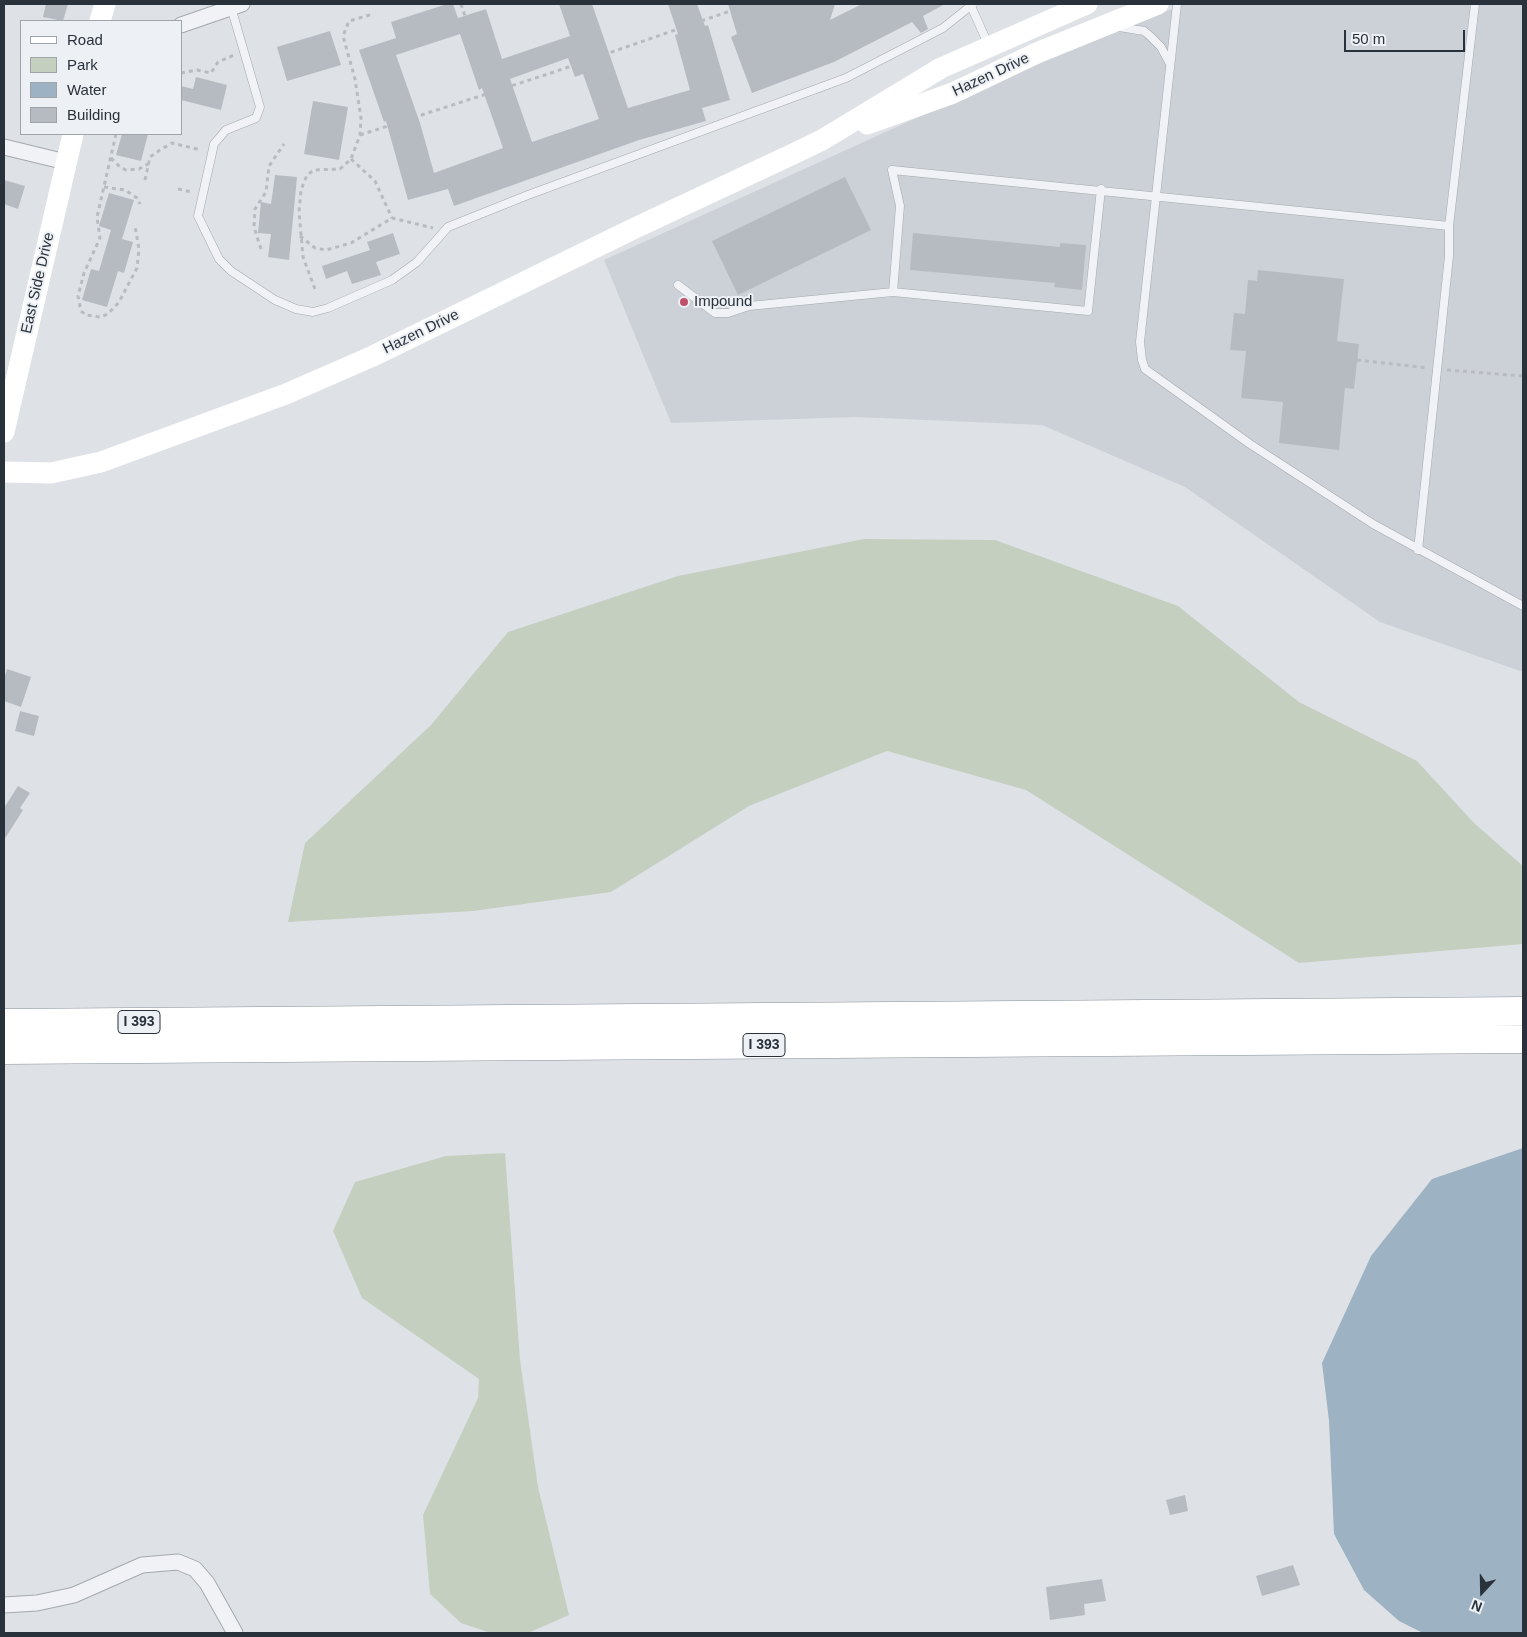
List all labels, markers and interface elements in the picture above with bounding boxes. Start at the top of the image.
legend [20,20,182,135]
scale bar [1347,20,1468,52]
text: 50 m [1352,30,1385,47]
text: Road [67,31,103,48]
street label: Hazen Drive [950,49,1032,101]
text: Park [67,56,98,73]
text: Water [67,81,106,98]
text: Building [67,106,120,123]
street label: East Side Drive [18,231,58,335]
place label: Impound [694,293,752,311]
marker: Impound [678,296,690,308]
street label: Hazen Drive [380,306,462,358]
road number: I 393 [118,1010,160,1034]
road number: I 393 [743,1034,785,1056]
north arrow [1457,1567,1507,1617]
text: N [1469,1597,1484,1615]

